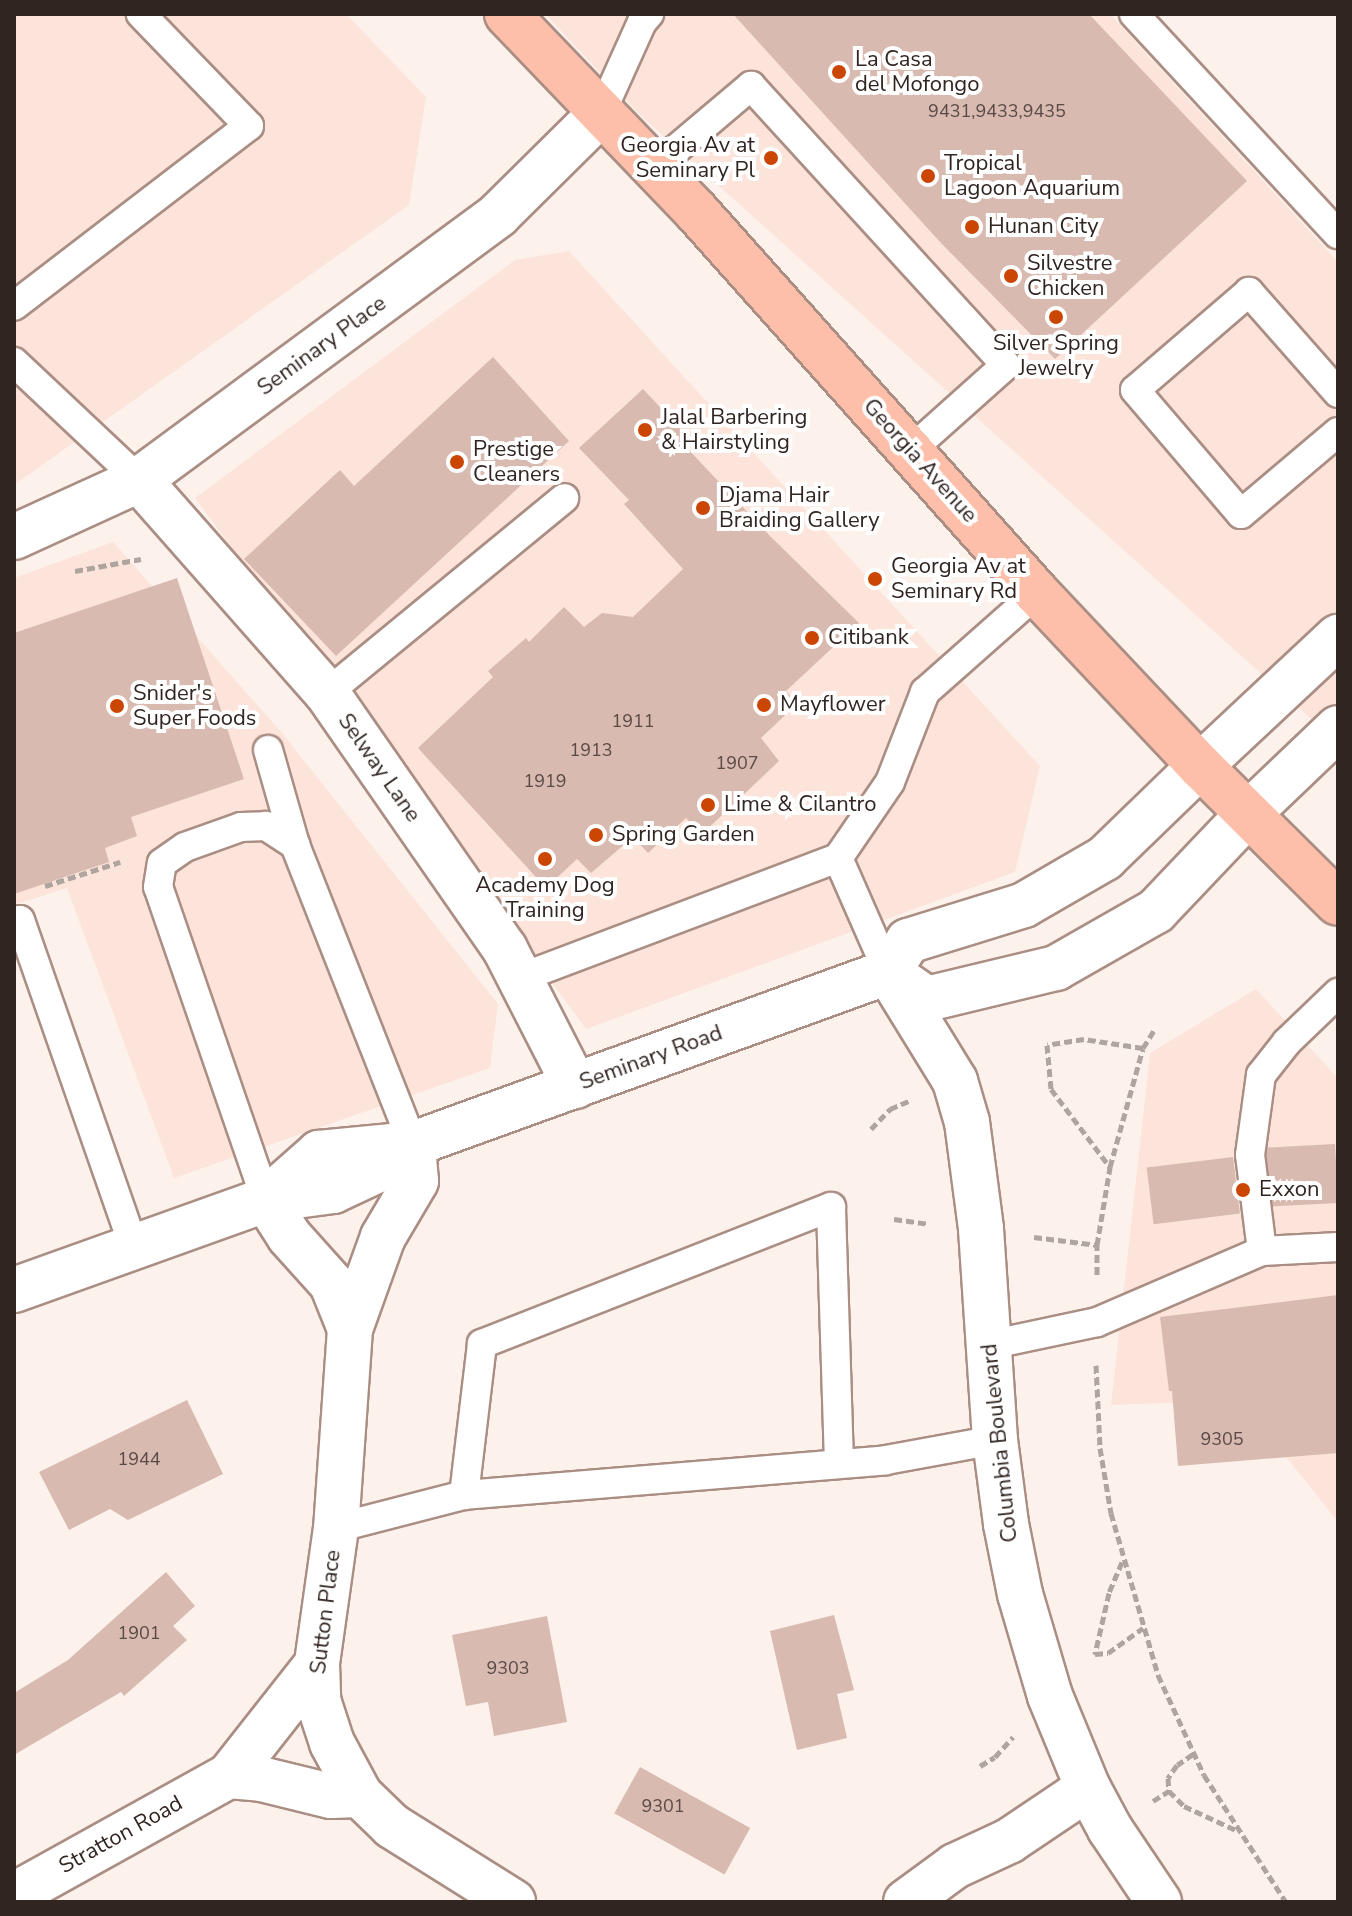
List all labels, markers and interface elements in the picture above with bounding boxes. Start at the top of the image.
place label: La Casa del Mofongo [855,46,979,98]
marker: La Casa del Mofongo [830,63,848,81]
house number: 9431,9433,9435 [928,100,1066,122]
place label: Georgia Av at Seminary Pl [620,132,755,184]
marker: Georgia Av at Seminary Pl [762,149,780,167]
place label: Tropical Lagoon Aquarium [944,150,1120,202]
marker: Tropical Lagoon Aquarium [919,167,937,185]
place label: Hunan City [988,214,1098,240]
marker: Hunan City [963,218,981,236]
place label: Silvestre Chicken [1027,250,1112,302]
marker: Silvestre Chicken [1002,267,1020,285]
street label: Seminary Place [253,290,391,402]
marker: Silver Spring Jewelry [1047,308,1065,326]
place label: Silver Spring Jewelry [993,330,1119,382]
street label: Georgia Avenue [857,394,983,528]
place label: Jalal Barbering & Hairstyling [661,404,807,456]
marker: Jalal Barbering & Hairstyling [636,421,654,439]
place label: Prestige Cleaners [473,436,560,488]
marker: Prestige Cleaners [448,453,466,471]
place label: Djama Hair Braiding Gallery [719,482,879,534]
marker: Djama Hair Braiding Gallery [694,499,712,517]
place label: Georgia Av at Seminary Rd [891,553,1026,604]
marker: Georgia Av at Seminary Rd [866,570,884,588]
place label: Citibank [828,625,909,651]
marker: Citibank [803,629,821,647]
place label: Snider's Super Foods [133,680,256,732]
place label: Mayflower [780,692,886,718]
marker: Mayflower [755,696,773,714]
marker: Snider's Super Foods [108,697,126,715]
street label: Selway Lane [332,709,426,827]
house number: 1911 [611,710,655,732]
house number: 1913 [569,739,613,761]
house number: 1907 [715,752,759,774]
house number: 1919 [523,770,567,792]
place label: Lime & Cilantro [724,792,876,818]
marker: Lime & Cilantro [699,796,717,814]
place label: Spring Garden [612,822,755,848]
marker: Spring Garden [587,826,605,844]
marker: Academy Dog Training [536,850,554,868]
place label: Academy Dog Training [475,872,615,924]
street label: Seminary Road [576,1020,726,1096]
place label: Exxon [1259,1177,1319,1203]
marker: Exxon [1234,1181,1252,1199]
street label: Columbia Boulevard [976,1342,1024,1544]
house number: 9305 [1200,1428,1244,1450]
house number: 1944 [117,1448,161,1470]
street label: Sutton Place [305,1548,347,1676]
house number: 1901 [117,1622,161,1644]
house number: 9303 [486,1657,530,1679]
street label: Stratton Road [55,1790,187,1880]
house number: 9301 [641,1795,685,1817]

